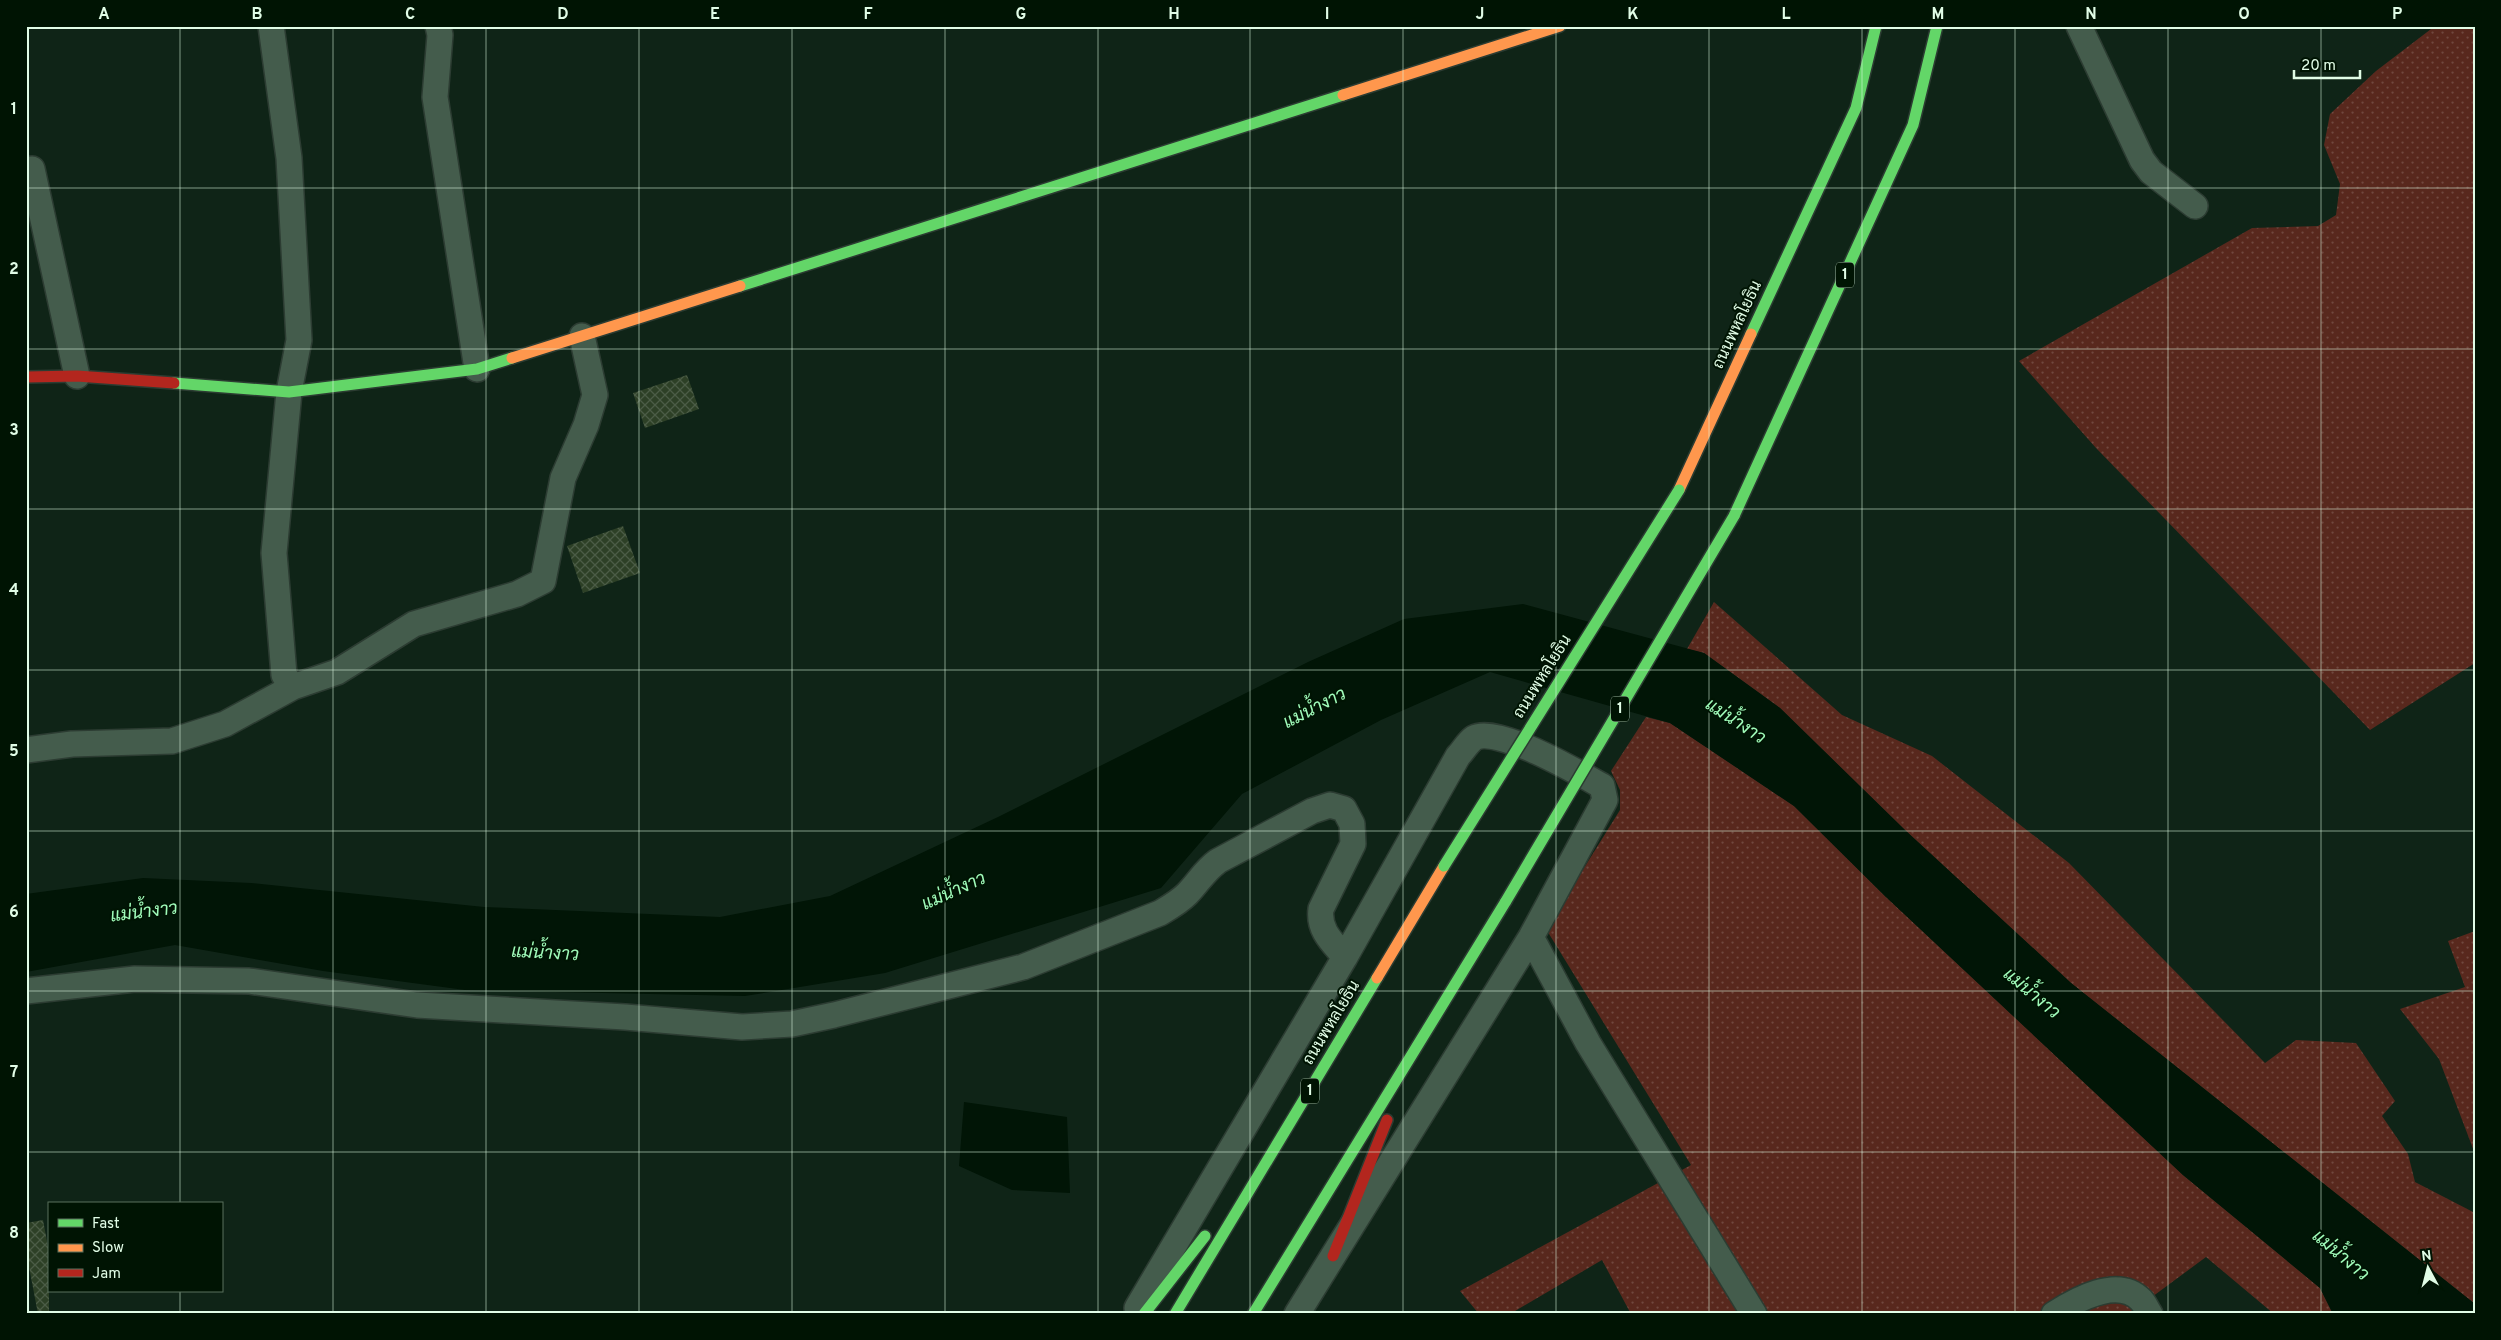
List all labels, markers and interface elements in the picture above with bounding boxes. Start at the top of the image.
text: A [98,5,110,25]
text: B [251,5,263,25]
text: C [405,5,415,25]
text: D [557,5,569,25]
text: E [710,5,720,25]
text: F [863,5,873,25]
text: G [1016,5,1026,25]
text: H [1168,5,1180,25]
text: I [1325,5,1329,25]
text: J [1476,5,1484,25]
text: K [1627,5,1639,25]
text: L [1781,5,1791,25]
text: M [1932,5,1944,25]
text: N [2085,5,2097,25]
text: O [2238,5,2250,25]
text: P [2392,5,2402,25]
scale bar [2294,48,2360,80]
text: 20 m [2301,57,2336,76]
text: 1 [11,100,17,120]
text: 2 [9,260,19,280]
road number: 1 [1836,262,1854,288]
street label: ถนนพหลโยธิน [1706,277,1767,372]
text: 3 [9,421,19,441]
text: 4 [9,581,19,601]
street label: ถนนพหลโยธิน [1507,630,1577,722]
water label: แม่น้ำงาว [1277,678,1350,735]
water label: แม่น้ำงาว [1700,689,1773,750]
road number: 1 [1611,696,1629,722]
text: 5 [9,742,19,762]
water label: แม่น้ำงาว [916,862,990,916]
water label: แม่น้ำงาว [108,891,179,929]
text: 6 [9,903,19,923]
water label: แม่น้ำงาว [511,935,580,967]
water label: แม่น้ำงาว [1998,959,2068,1025]
street label: ถนนพหลโยธิน [1296,976,1365,1069]
text: 7 [10,1063,18,1083]
road number: 1 [1301,1078,1319,1104]
legend [48,1202,222,1292]
text: Fast [92,1215,120,1234]
water label: แม่น้ำงาว [2307,1221,2377,1287]
text: 8 [9,1224,19,1244]
text: Slow [92,1239,124,1258]
north arrow [2404,1242,2454,1292]
text: N [2421,1248,2433,1266]
text: Jam [92,1265,121,1284]

